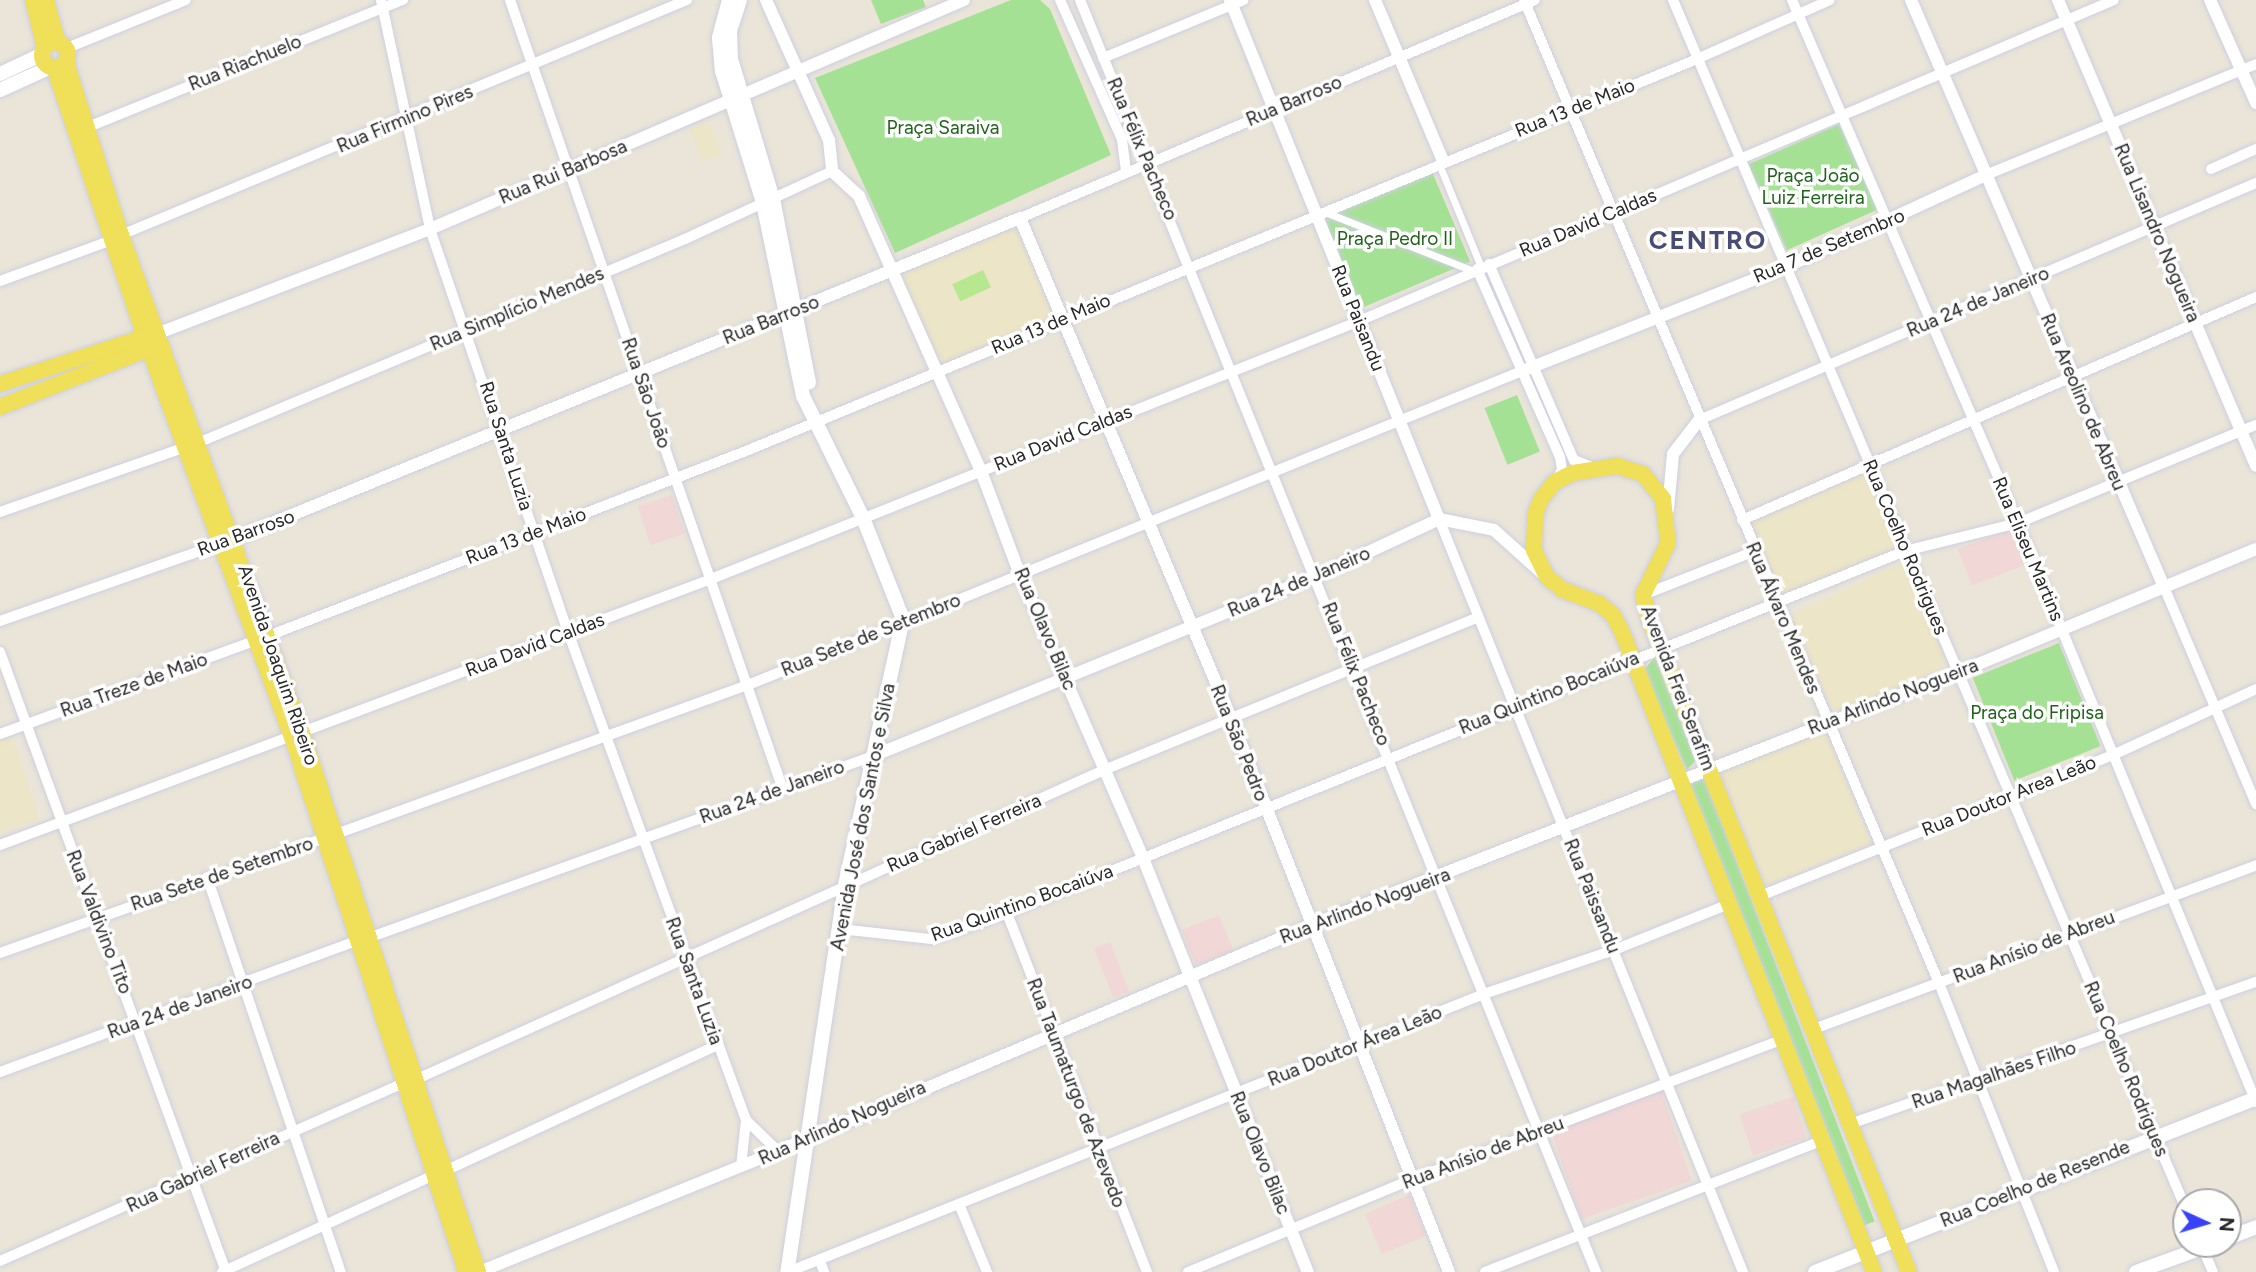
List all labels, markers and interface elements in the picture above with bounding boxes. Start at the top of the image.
street label: Rua Riachuelo [185,30,305,96]
street label: Rua Barroso [1243,71,1345,131]
street label: Rua Félix Pacheco [1102,74,1182,224]
street label: Rua 13 de Maio [1512,74,1638,142]
street label: Rua Firmino Pires [333,80,477,158]
park label: Praça Saraiva [887,117,999,139]
street label: Rua Rui Barbosa [496,135,630,209]
street label: Rua Lisandro Nogueira [2109,140,2205,326]
park label: Praça João Luiz Ferreira [1761,165,1865,209]
street label: Rua David Caldas [1516,184,1660,262]
street label: Rua 7 de Setembro [1750,204,1908,288]
district label: CENTRO [1649,225,1767,257]
park label: Praça Pedro II [1337,228,1453,250]
street label: Rua Paisandu [1326,261,1390,375]
street label: Rua Simplício Mendes [427,262,607,356]
street label: Rua 24 de Janeiro [1903,262,2053,342]
street label: Rua 13 de Maio [988,289,1114,359]
street label: Rua Barroso [719,290,823,350]
street label: Rua Areolino de Abreu [2035,310,2131,494]
street label: Rua São João [616,335,676,451]
street label: Rua Santa Luzia [474,379,538,513]
street label: Rua David Caldas [991,400,1135,476]
street label: Rua Coelho Rodrigues [1858,456,1952,638]
street label: Rua Eliseu Martins [1987,473,2069,625]
street label: Rua 13 de Maio [463,503,589,569]
street label: Rua Barroso [194,505,298,561]
street label: Rua Álvaro Mendes [1741,539,1825,697]
street label: Rua 24 de Janeiro [1224,542,1374,622]
street label: Avenida Joaquim Ribeiro [233,562,323,768]
street label: Rua Olavo Bilac [1009,564,1081,694]
street label: Rua Sete de Setembro [778,589,964,681]
street label: Rua Félix Pacheco [1317,599,1395,749]
street label: Avenida Frei Serafim [1636,602,1720,774]
street label: Rua David Caldas [462,608,608,682]
street label: Rua Quintino Bocaiúva [1456,646,1642,740]
street label: Rua Treze de Maio [57,648,211,722]
street label: Rua Arlindo Nogueira [1805,654,1981,740]
street label: Avenida José dos Santos e Silva [826,681,900,953]
street label: Rua São Pedro [1205,681,1273,805]
park label: Praça do Fripisa [1970,702,2104,724]
street label: Rua Doutor Area Leão [1919,751,2099,841]
street label: Rua 24 de Janeiro [696,755,848,829]
street label: Rua Gabriel Ferreira [883,789,1045,877]
street label: Rua Sete de Setembro [128,832,316,916]
street label: Rua Paissandu [1559,835,1625,957]
street label: Rua Valdivino Tito [61,847,137,997]
street label: Rua Quintino Bocaiúva [928,859,1116,947]
street label: Rua Arlindo Nogueira [1277,863,1453,949]
street label: Rua Anísio de Abreu [1950,906,2118,988]
street label: Rua Santa Luzia [660,914,728,1048]
street label: Rua 24 de Janeiro [104,970,256,1044]
street label: Rua Taumaturgo de Azevedo [1022,975,1130,1211]
street label: Rua Coelho Rodrigues [2079,978,2173,1160]
street label: Rua Doutor Área Leão [1265,1001,1445,1091]
street label: Rua Magalhães Filho [1909,1036,2079,1114]
street label: Rua Arlindo Nogueira [755,1076,929,1170]
street label: Rua Olavo Bilac [1225,1088,1295,1218]
street label: Rua Anísio de Abreu [1399,1112,1567,1194]
street label: Rua Gabriel Ferreira [123,1126,283,1218]
street label: Rua Coelho de Resende [1937,1136,2133,1232]
north arrow [2172,1188,2242,1258]
text: N [2214,1216,2238,1232]

